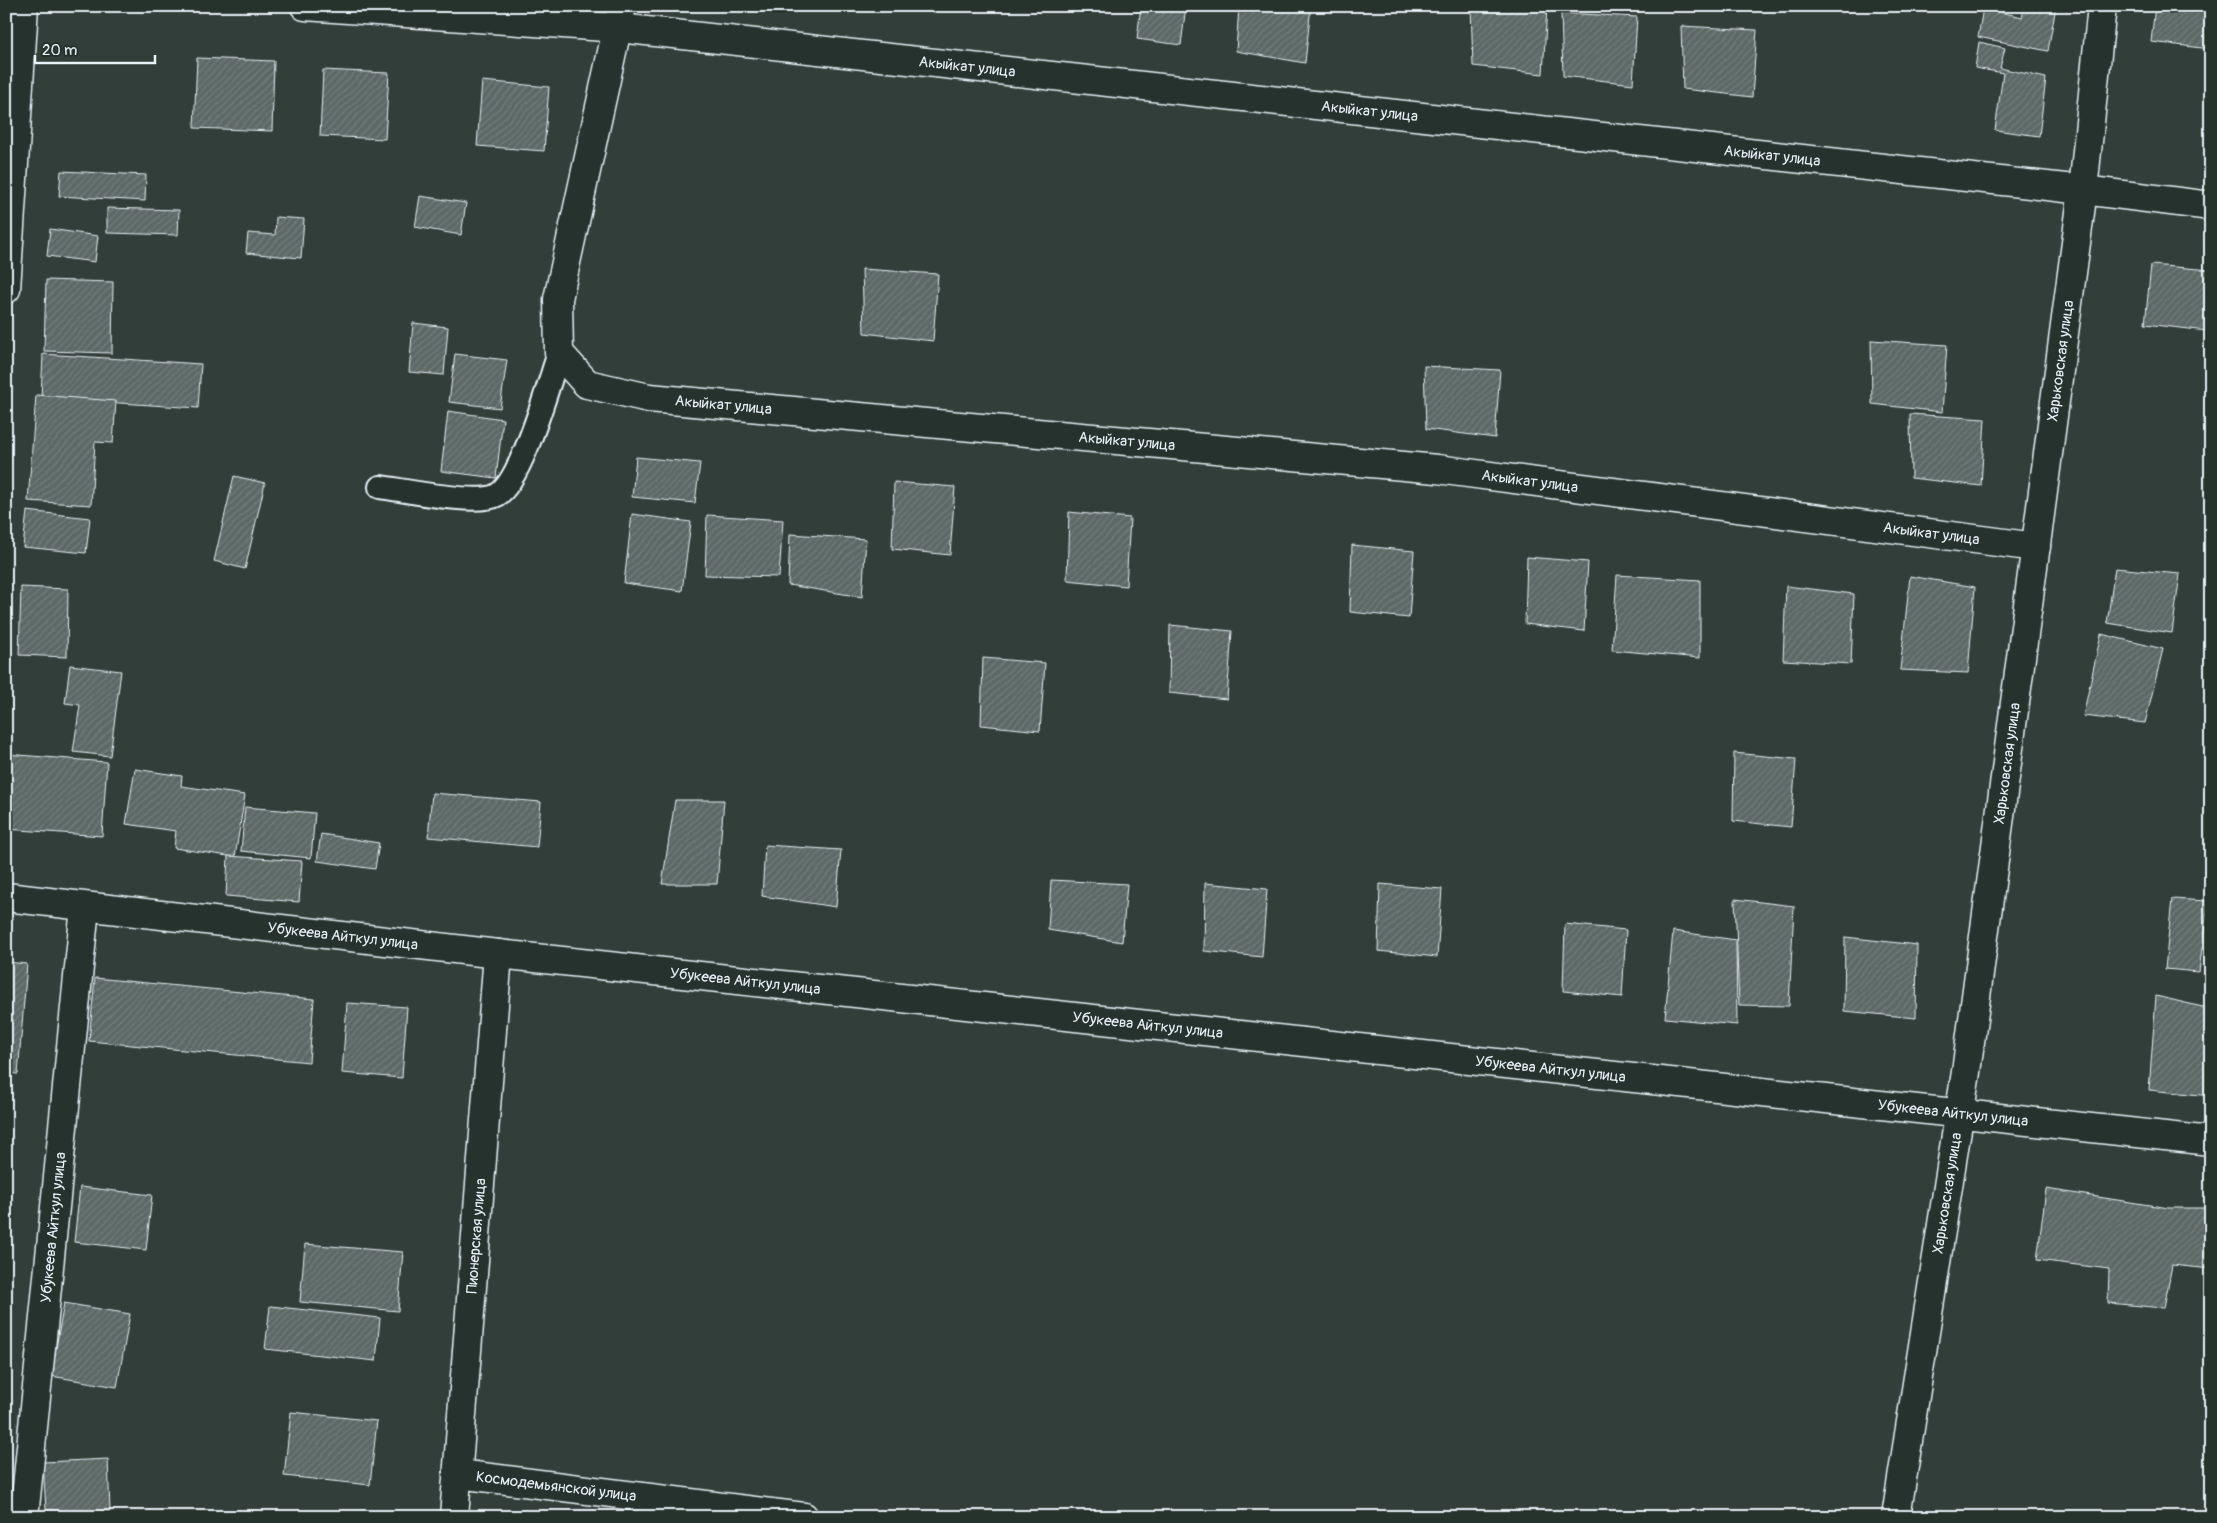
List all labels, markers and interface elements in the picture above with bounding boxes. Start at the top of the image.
scale bar [35,32,155,64]
text: 20 m [42,41,77,60]
street label: Акыйкат улица [918,52,1016,81]
street label: Акыйкат улица [1320,96,1419,126]
street label: Акыйкат улица [1723,141,1822,170]
street label: Харьковская улица [2043,299,2078,423]
street label: Акыйкат улица [674,391,773,419]
street label: Акыйкат улица [1078,427,1176,455]
street label: Акыйкат улица [1480,465,1579,497]
street label: Акыйкат улица [1882,518,1981,549]
street label: Харьковская улица [1990,701,2024,825]
street label: Убукеева Айткул улица [266,918,419,954]
street label: Убукеева Айткул улица [669,963,822,999]
street label: Убукеева Айткул улица [1072,1007,1224,1043]
street label: Убукеева Айткул улица [1474,1051,1627,1087]
street label: Убукеева Айткул улица [1877,1095,2029,1131]
street label: Харьковская улица [1928,1131,1966,1255]
street label: Убукеева Айткул улица [36,1151,70,1304]
street label: Пионерская улица [462,1177,490,1294]
street label: Космодемьянской улица [475,1467,637,1506]

